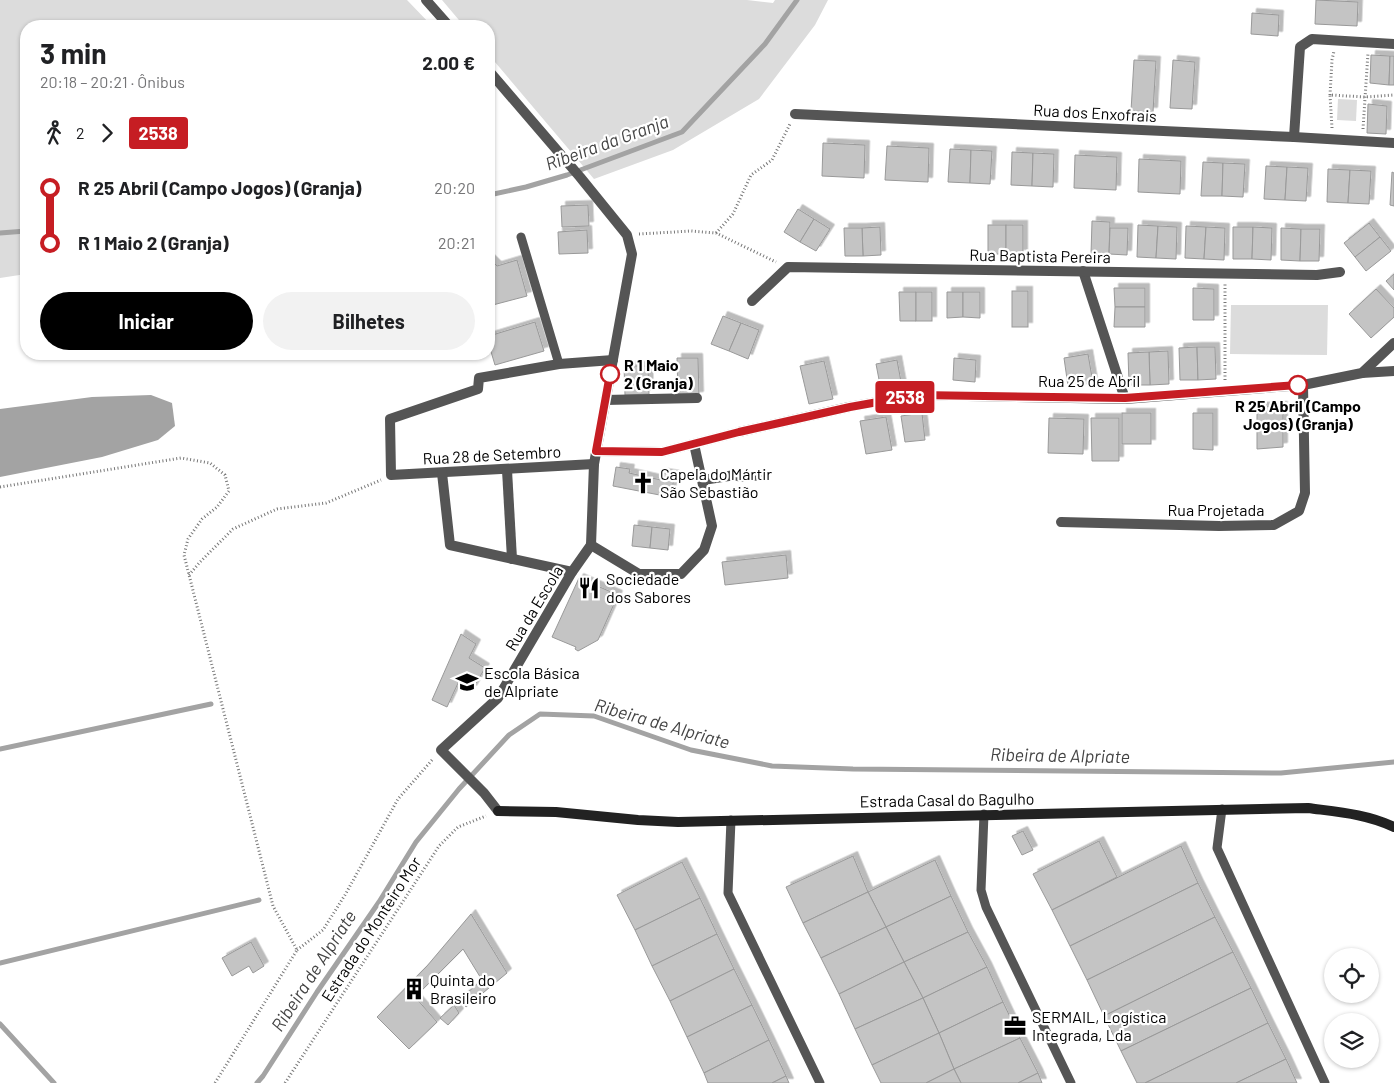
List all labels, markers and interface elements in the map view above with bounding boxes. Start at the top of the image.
text: 3 min [40,36,107,70]
text: 2.00 € [422,51,475,74]
text: 20:18 – 20:21 · Ônibus [40,72,185,91]
street label: Rua dos Enxofrais [1033,100,1157,125]
water label: Ribeira da Granja [542,110,671,175]
icon: walk [40,119,68,147]
icon: forward [93,119,121,147]
text: 2538 [139,122,178,144]
text: 2 [76,123,85,142]
text: R 25 Abril (Campo Jogos) (Granja) [78,176,361,199]
text: 20:20 [434,178,475,197]
text: R 1 Maio 2 (Granja) [78,231,229,254]
text: 20:21 [438,233,475,252]
street label: Rua Baptista Pereira [969,245,1111,266]
button: Iniciar [40,292,253,350]
button: Bilhetes [263,292,475,350]
place label: R 1 Maio 2 (Granja) [624,355,693,392]
marker: R 1 Maio 2 (Granja) [600,364,620,384]
street label: Rua 25 de Abril [1038,371,1140,390]
marker: R 25 Abril (Campo Jogos) (Granja) [1288,375,1308,395]
line badge: 2538 [870,381,940,413]
text: 2538 [885,386,925,408]
place label: R 25 Abril (Campo Jogos) (Granja) [1235,396,1361,433]
street label: Rua 28 de Setembro [422,441,562,468]
place label: Capela do Mártir São Sebastião [660,464,772,501]
church icon: Capela do Mártir São Sebastião [630,470,656,496]
street label: Rua Projetada [1168,500,1264,519]
street label: Rua da Escola [501,562,566,654]
place label: Sociedade dos Sabores [606,569,691,606]
restaurant icon: Sociedade dos Sabores [576,575,602,601]
place label: Escola Básica de Alpriate [484,663,580,700]
school or university icon: Escola Básica de Alpriate [454,669,480,695]
water label: Ribeira de Alpriate [592,693,732,753]
water label: Ribeira de Alpriate [990,743,1130,767]
street label: Estrada Casal do Bagulho [860,788,1034,811]
street label: Estrada do Monteiro Mor [317,853,425,1005]
water label: Ribeira de Alpriate [266,906,360,1035]
map controls [1324,948,1379,1068]
button: locate [1324,948,1379,1003]
place label: Quinta do Brasileiro [430,970,497,1007]
building icon: Quinta do Brasileiro [401,976,427,1002]
place label: SERMAIL, Logística Integrada, Lda [1032,1007,1166,1044]
office icon: SERMAIL, Logística Integrada, Lda [1002,1013,1028,1039]
button: layers [1324,1013,1379,1068]

